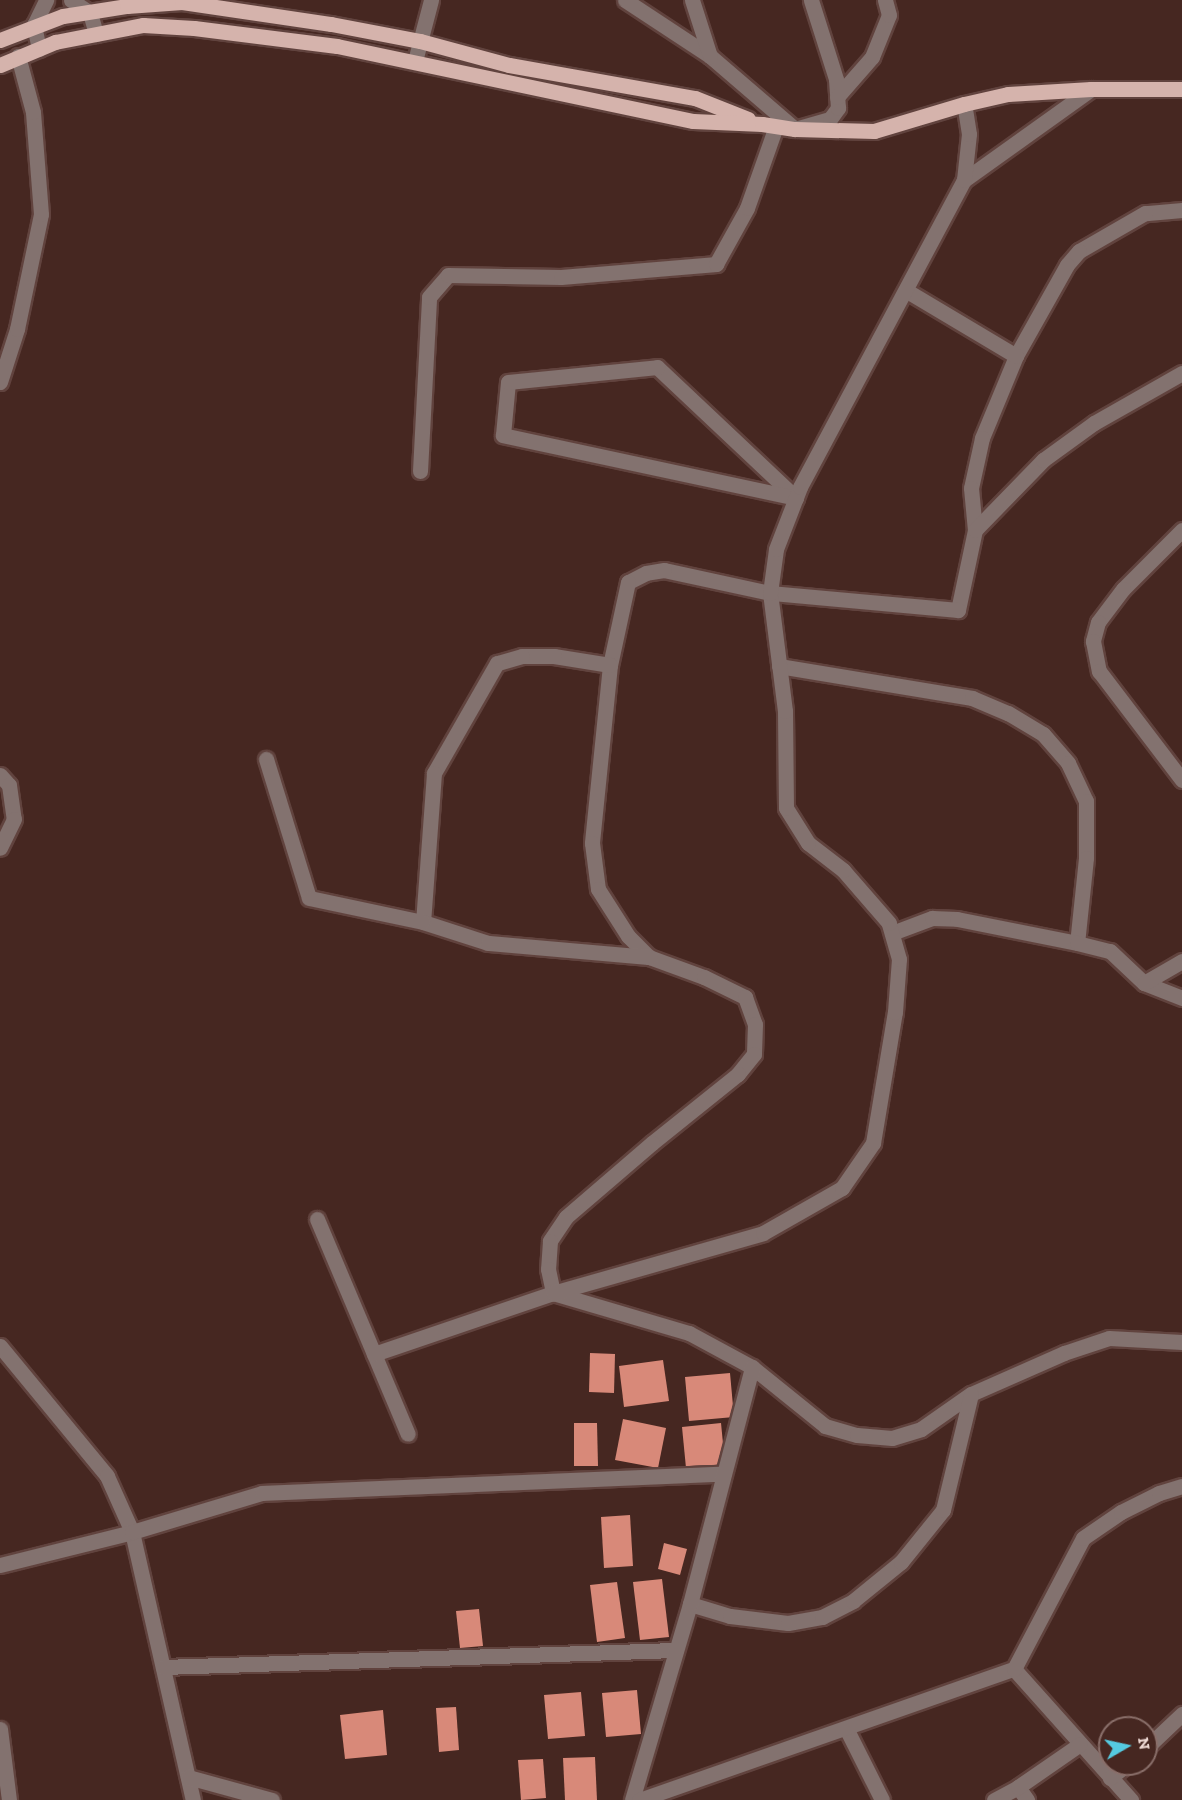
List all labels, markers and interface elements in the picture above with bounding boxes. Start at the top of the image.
north arrow [1098,1716,1158,1776]
text: N [1134,1736,1155,1751]

